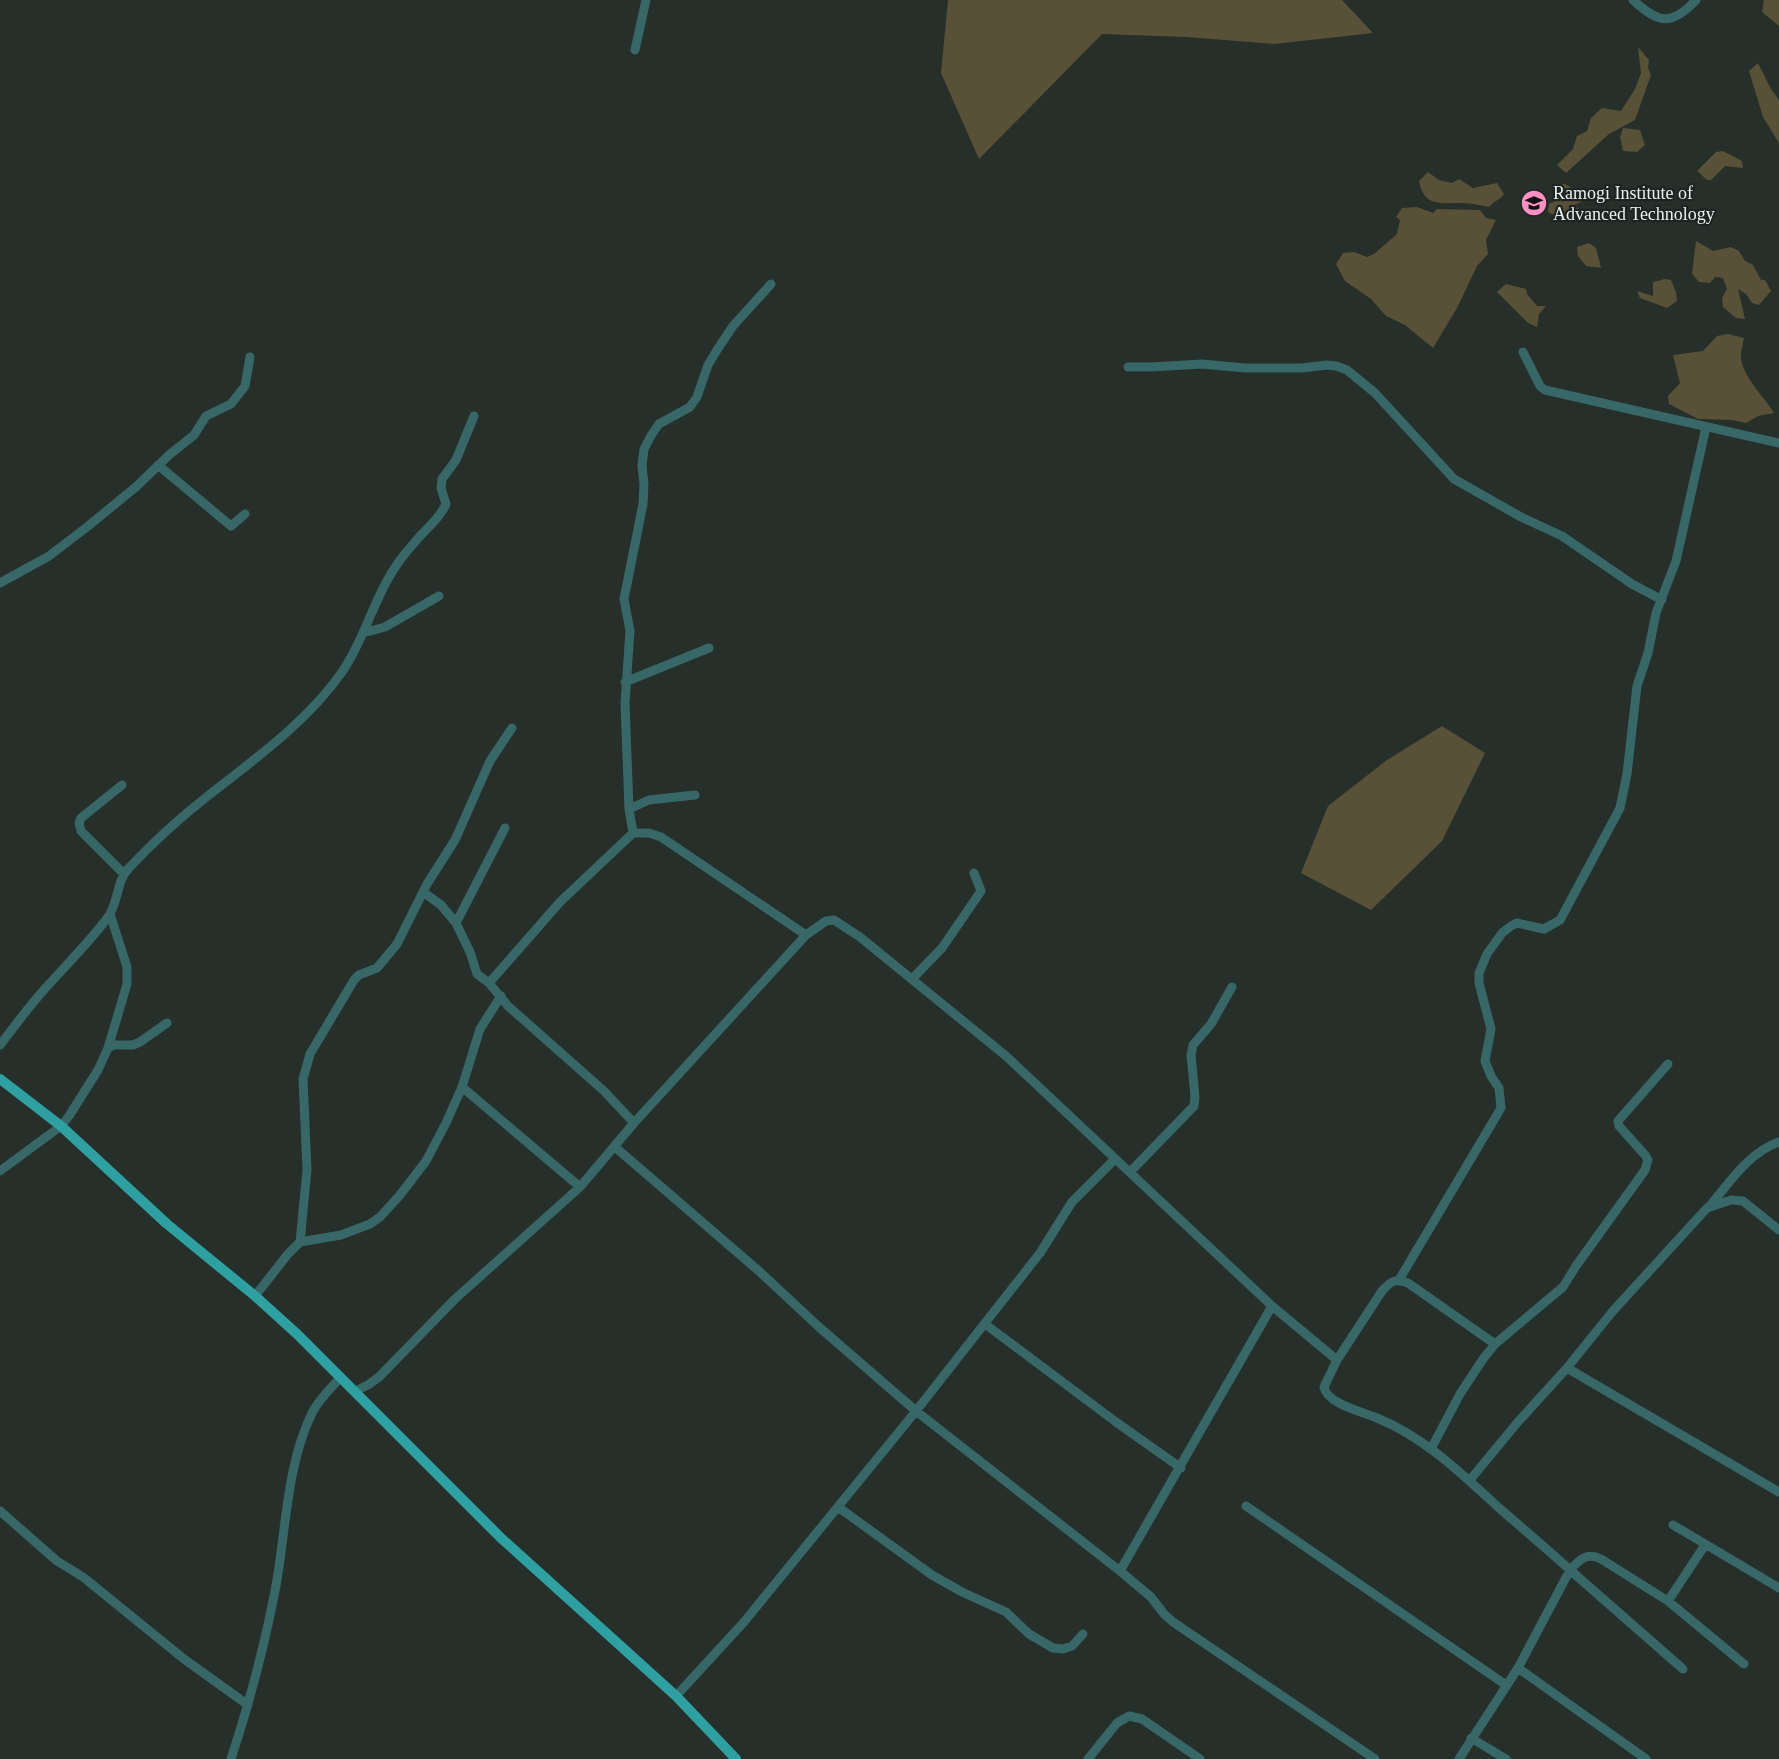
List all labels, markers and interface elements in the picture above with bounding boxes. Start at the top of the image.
place label: Ramogi Institute of Advanced Technology [1553,183,1715,224]
school or university icon: Ramogi Institute of Advanced Technology [1519,188,1549,218]

